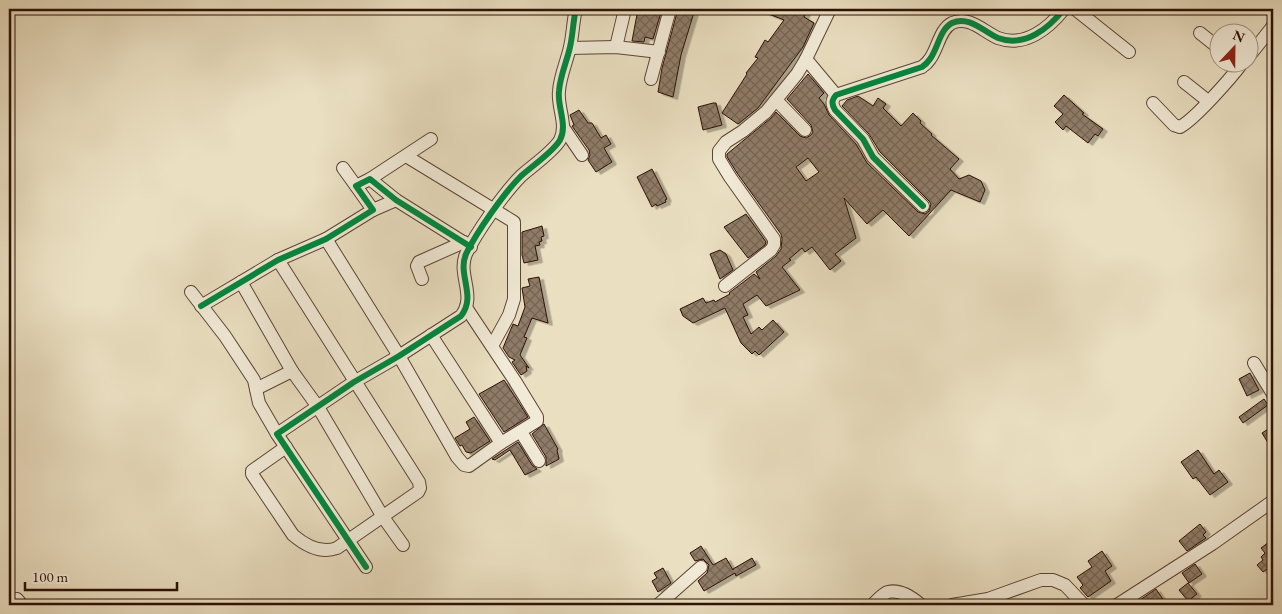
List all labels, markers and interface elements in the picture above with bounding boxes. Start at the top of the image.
north arrow [1210,22,1260,72]
text: N [1230,25,1248,47]
scale bar [25,559,178,591]
text: 100 m [32,567,69,586]

